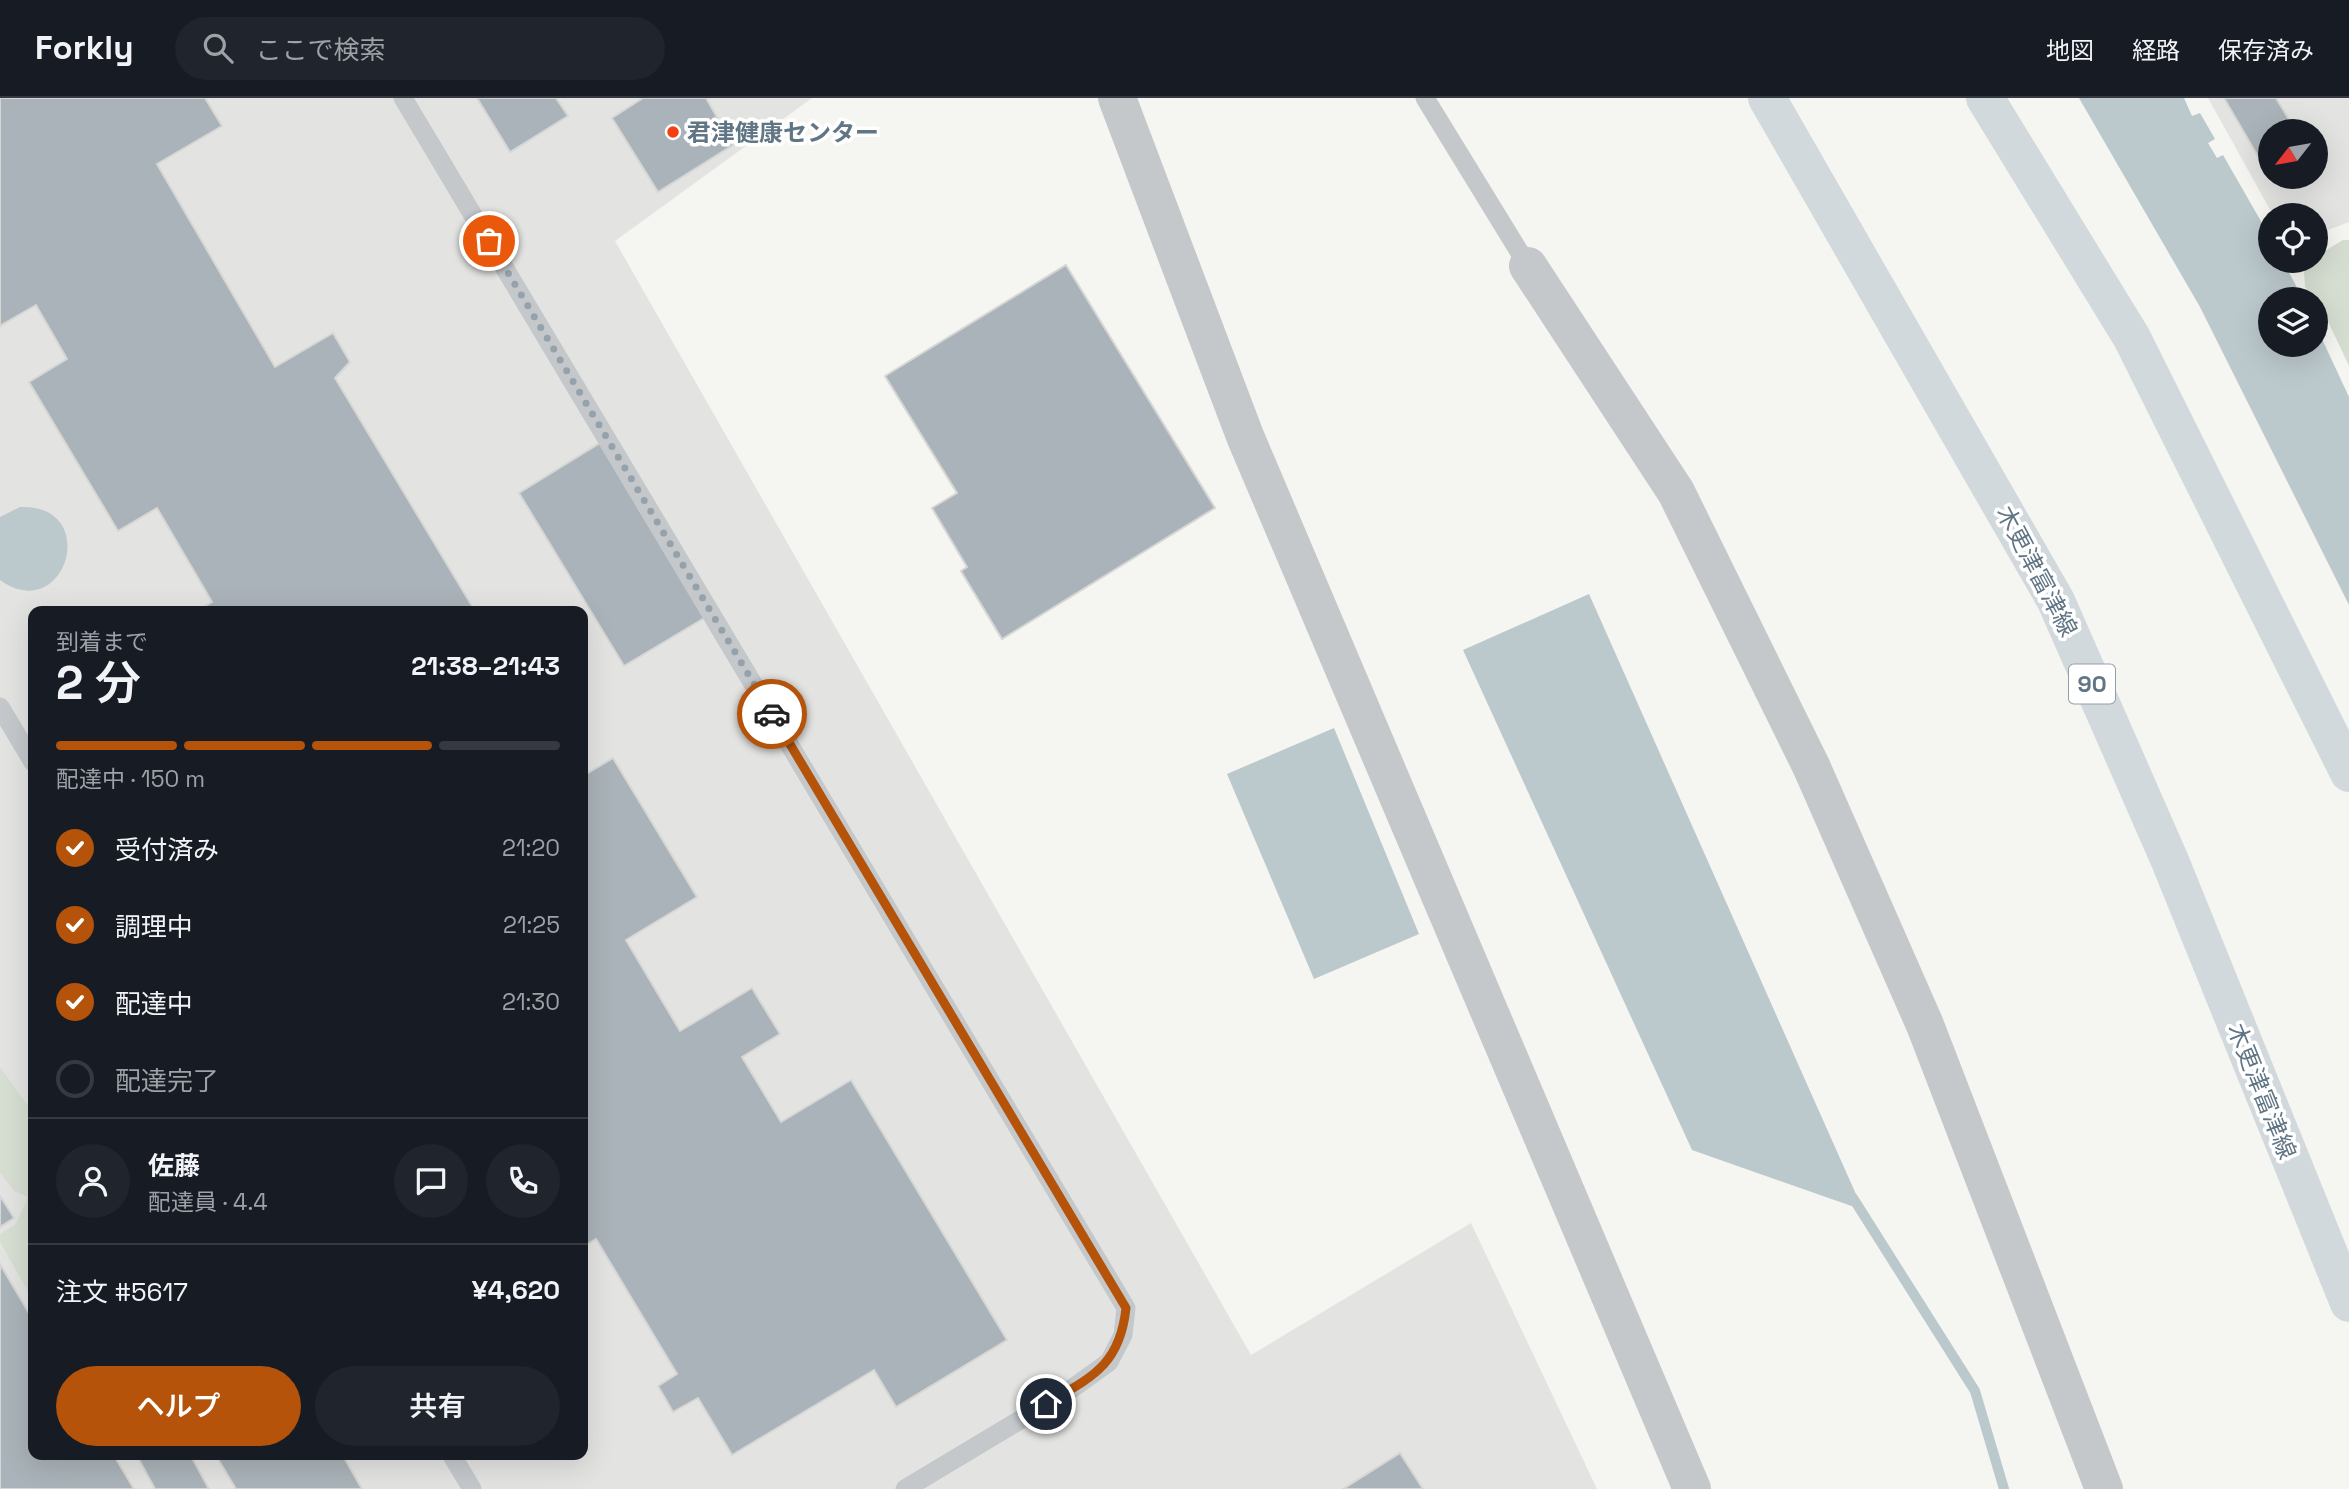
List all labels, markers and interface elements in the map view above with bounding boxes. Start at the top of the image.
search box [175,17,665,80]
text: Forkly [35,27,133,69]
icon: search [199,29,237,67]
text: ここで検索 [255,33,386,67]
text: 地図 [2046,35,2094,66]
text: 経路 [2132,35,2180,66]
text: 保存済み [2218,35,2314,66]
place label: 君津健康センター [687,117,879,148]
north arrow [2258,119,2328,189]
map controls [2258,119,2328,357]
marker: 君津健康センター [665,124,681,140]
button: locate [2258,203,2328,273]
pin [459,211,519,271]
icon: bag [470,222,508,260]
button: layers [2258,287,2328,357]
street label: 木更津富津線 [1990,500,2084,642]
text: 到着まで [56,627,148,657]
text: 21:38–21:43 [411,649,560,683]
text: 2 分 [56,654,141,712]
road number: 90 [2069,664,2115,704]
courier [737,679,807,749]
icon: car [753,695,791,733]
text: 配達中 · 150 m [56,764,205,794]
icon: check [56,829,94,867]
text: 受付済み [115,833,219,867]
text: 21:20 [502,833,560,863]
icon: check [56,906,94,944]
text: 調理中 [115,910,193,944]
text: 21:25 [503,910,560,940]
icon: check [56,983,94,1021]
text: 配達中 [115,987,193,1021]
text: 21:30 [502,987,560,1017]
street label: 木更津富津線 [2221,1018,2303,1164]
text: 配達完了 [115,1064,219,1098]
button: person [56,1144,130,1218]
button: chat [394,1144,468,1218]
button: phone [486,1144,560,1218]
text: 佐藤 [148,1149,200,1183]
text: 配達員 · 4.4 [148,1187,268,1217]
text: ¥4,620 [472,1273,560,1307]
text: 注文 #5617 [56,1275,188,1309]
button: ヘルプ [56,1366,301,1446]
button: 共有 [315,1366,560,1446]
pin [1016,1374,1076,1434]
icon: home [1027,1385,1065,1423]

